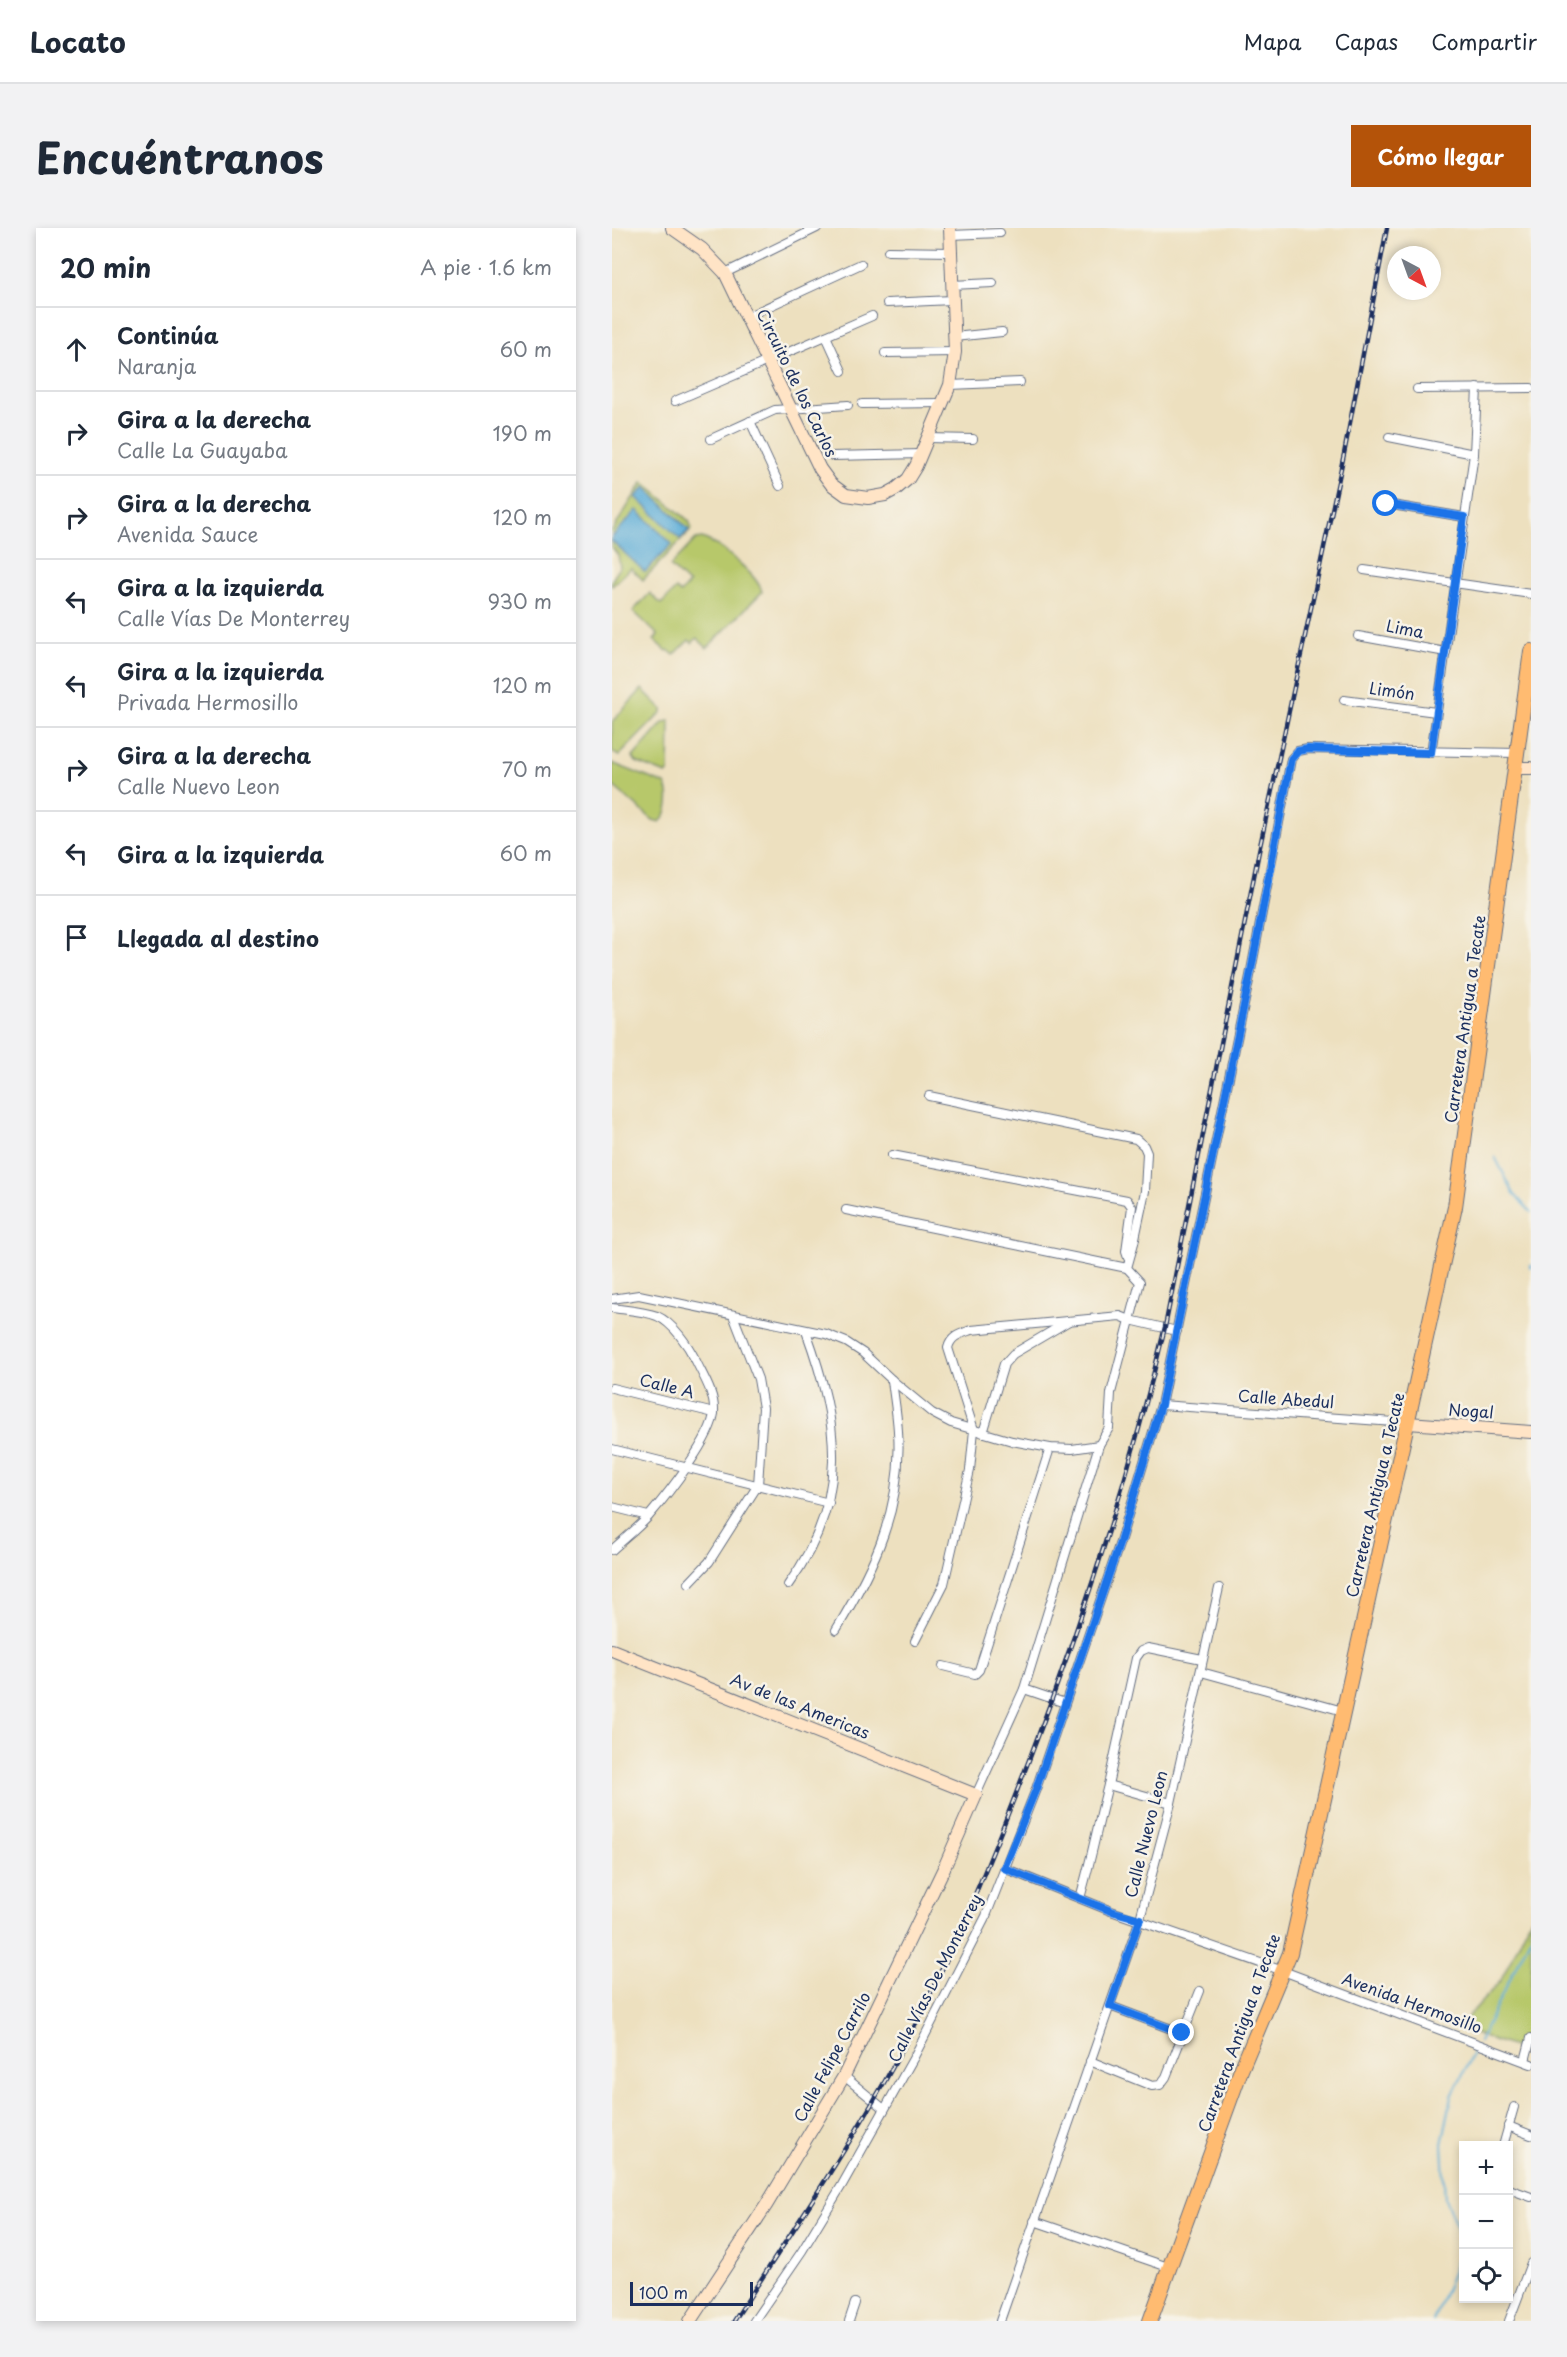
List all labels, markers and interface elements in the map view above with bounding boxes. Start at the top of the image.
text: Locato [30,20,126,63]
text: Mapa [1244,25,1302,57]
text: Capas [1335,25,1398,57]
text: Compartir [1431,25,1537,57]
text: Encuéntranos [36,125,324,188]
button: Cómo llegar [1351,125,1531,187]
north arrow [1387,246,1441,300]
text: 20 min [60,248,151,287]
text: A pie · 1.6 km [420,252,552,282]
street label: Circuito de los Carlos [751,304,844,461]
text: Continúa [117,318,219,351]
icon: ahead [60,333,93,366]
text: 60 m [500,334,552,364]
text: Naranja [117,351,196,381]
text: Gira a la derecha [117,402,311,435]
icon: right [60,417,93,450]
text: 190 m [493,418,552,448]
text: Calle La Guayaba [117,435,288,465]
text: Gira a la derecha [117,486,311,519]
route start [1372,490,1398,516]
icon: right [60,501,93,534]
text: 120 m [493,502,552,532]
text: Avenida Sauce [117,519,258,549]
text: Gira a la izquierda [117,570,324,603]
icon: left [60,585,93,618]
text: 930 m [487,586,552,616]
text: Calle Vías De Monterrey [117,603,350,633]
street label: Lima [1384,613,1426,643]
text: Gira a la izquierda [117,654,324,687]
icon: left [60,669,93,702]
text: 120 m [493,670,552,700]
street label: Limón [1368,675,1416,705]
text: Privada Hermosillo [117,687,298,717]
text: Gira a la derecha [117,738,311,771]
icon: right [60,753,93,786]
text: 70 m [502,754,552,784]
text: Calle Nuevo Leon [117,771,280,801]
icon: left [60,837,93,870]
text: Gira a la izquierda [117,837,324,870]
text: 60 m [500,838,552,868]
street label: Carretera Antigua a Tecate [1438,913,1490,1124]
icon: arrive [60,921,93,954]
text: Llegada al destino [117,921,319,954]
street label: Calle A [637,1367,697,1403]
street label: Calle Abedul [1237,1383,1335,1413]
street label: Carretera Antigua a Tecate [1339,1390,1409,1600]
street label: Nogal [1448,1396,1495,1424]
street label: Av de las Americas [727,1666,874,1744]
street label: Calle Nuevo Leon [1118,1768,1172,1900]
street label: Calle Vías De Monterrey [881,1889,987,2066]
street label: Carretera Antigua a Tecate [1191,1930,1285,2135]
street label: Avenida Hermosillo [1339,1966,1486,2039]
street label: Calle Felipe Carrilo [787,1987,876,2126]
route end [1168,2019,1194,2045]
map controls [1459,2141,1513,2303]
button: + [1459,2141,1513,2195]
button: − [1459,2195,1513,2249]
button: locate [1459,2249,1513,2303]
scale bar [630,2279,753,2306]
text: 100 m [639,2280,688,2304]

